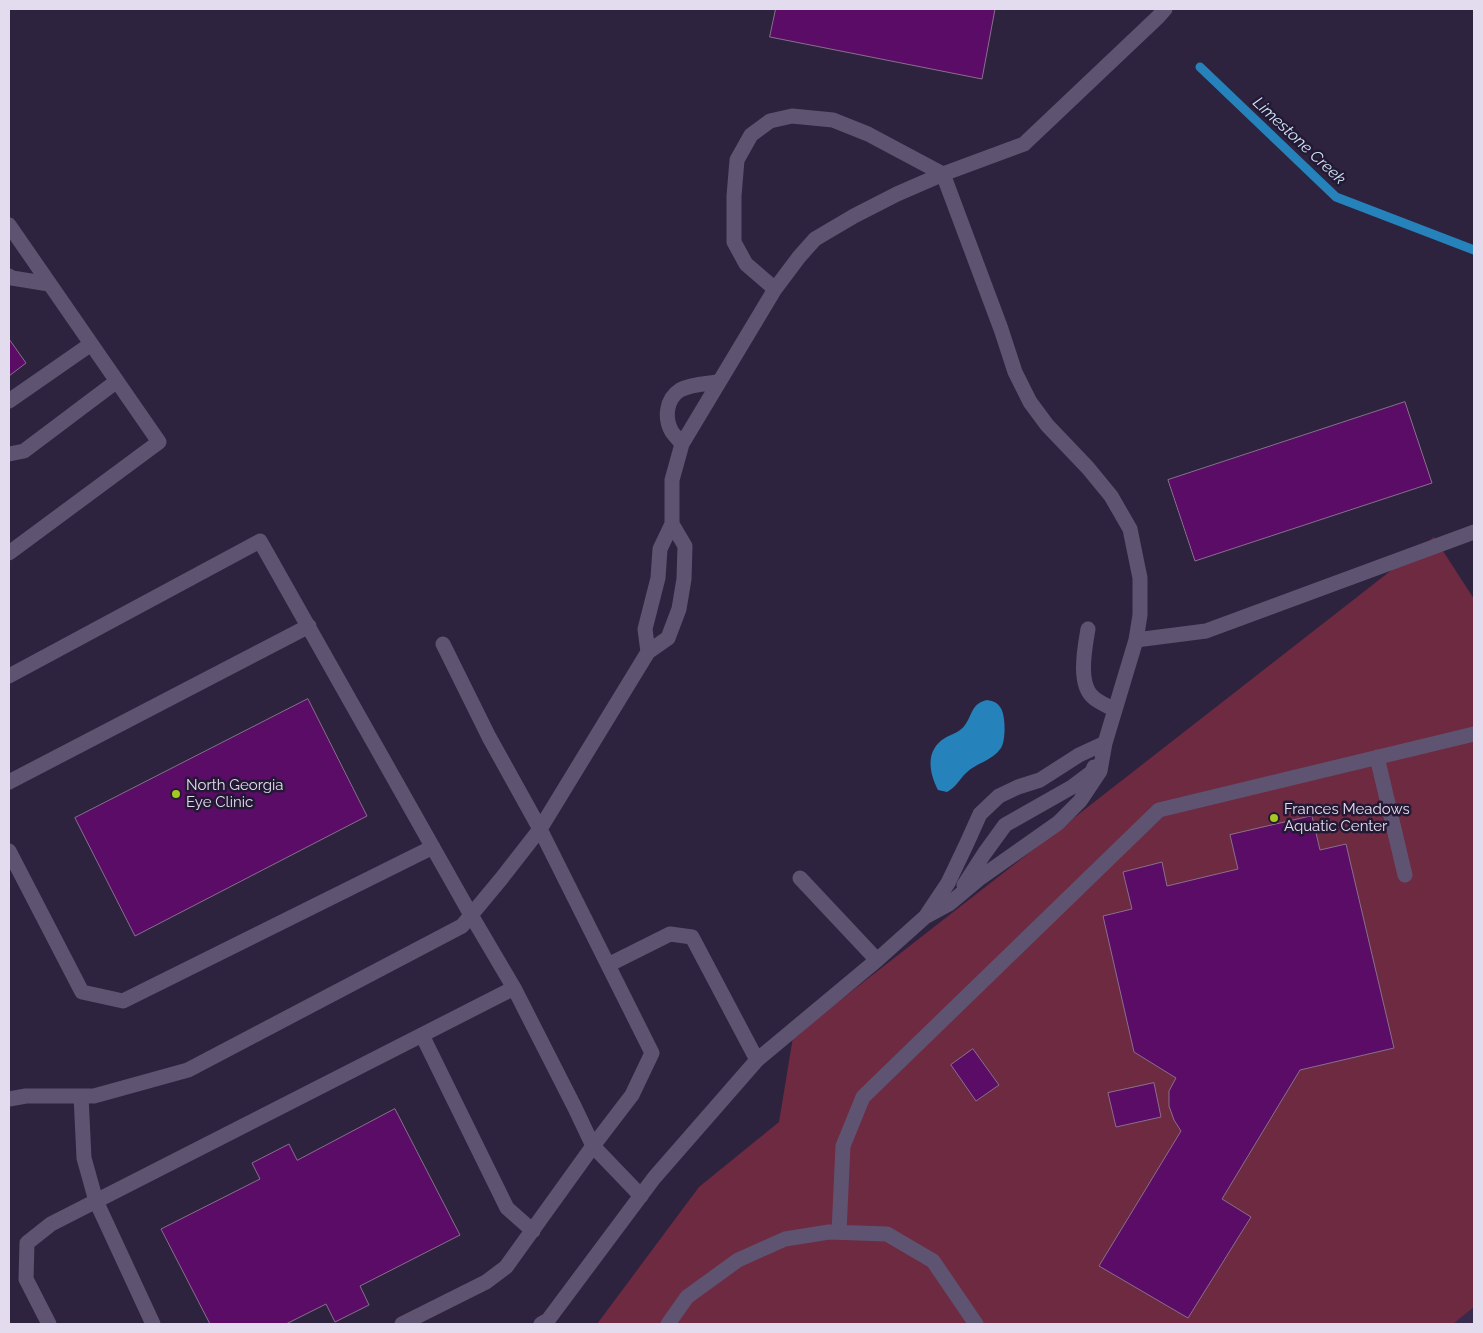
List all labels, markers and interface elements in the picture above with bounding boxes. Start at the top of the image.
water label: Limestone Creek [1249,93,1349,189]
place label: North Georgia Eye Clinic [186,776,283,811]
marker: North Georgia Eye Clinic [170,788,182,800]
place label: Frances Meadows Aquatic Center [1284,800,1410,835]
marker: Frances Meadows Aquatic Center [1268,812,1280,824]

